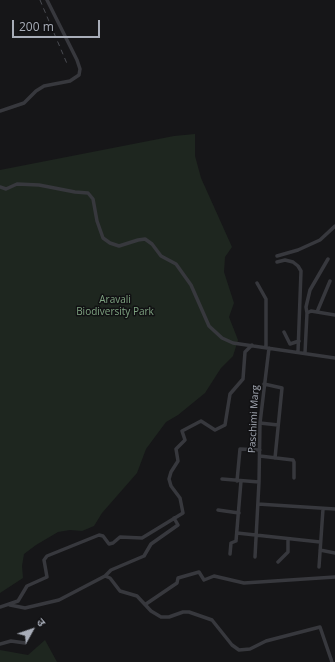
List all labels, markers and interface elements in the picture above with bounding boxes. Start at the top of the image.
scale bar [14,12,102,38]
text: 200 m [19,18,54,35]
park label: Aravali Biodiversity Park [76,294,154,318]
street label: Paschimi Marg [246,385,262,453]
north arrow [12,610,52,650]
text: उ [34,615,49,629]

